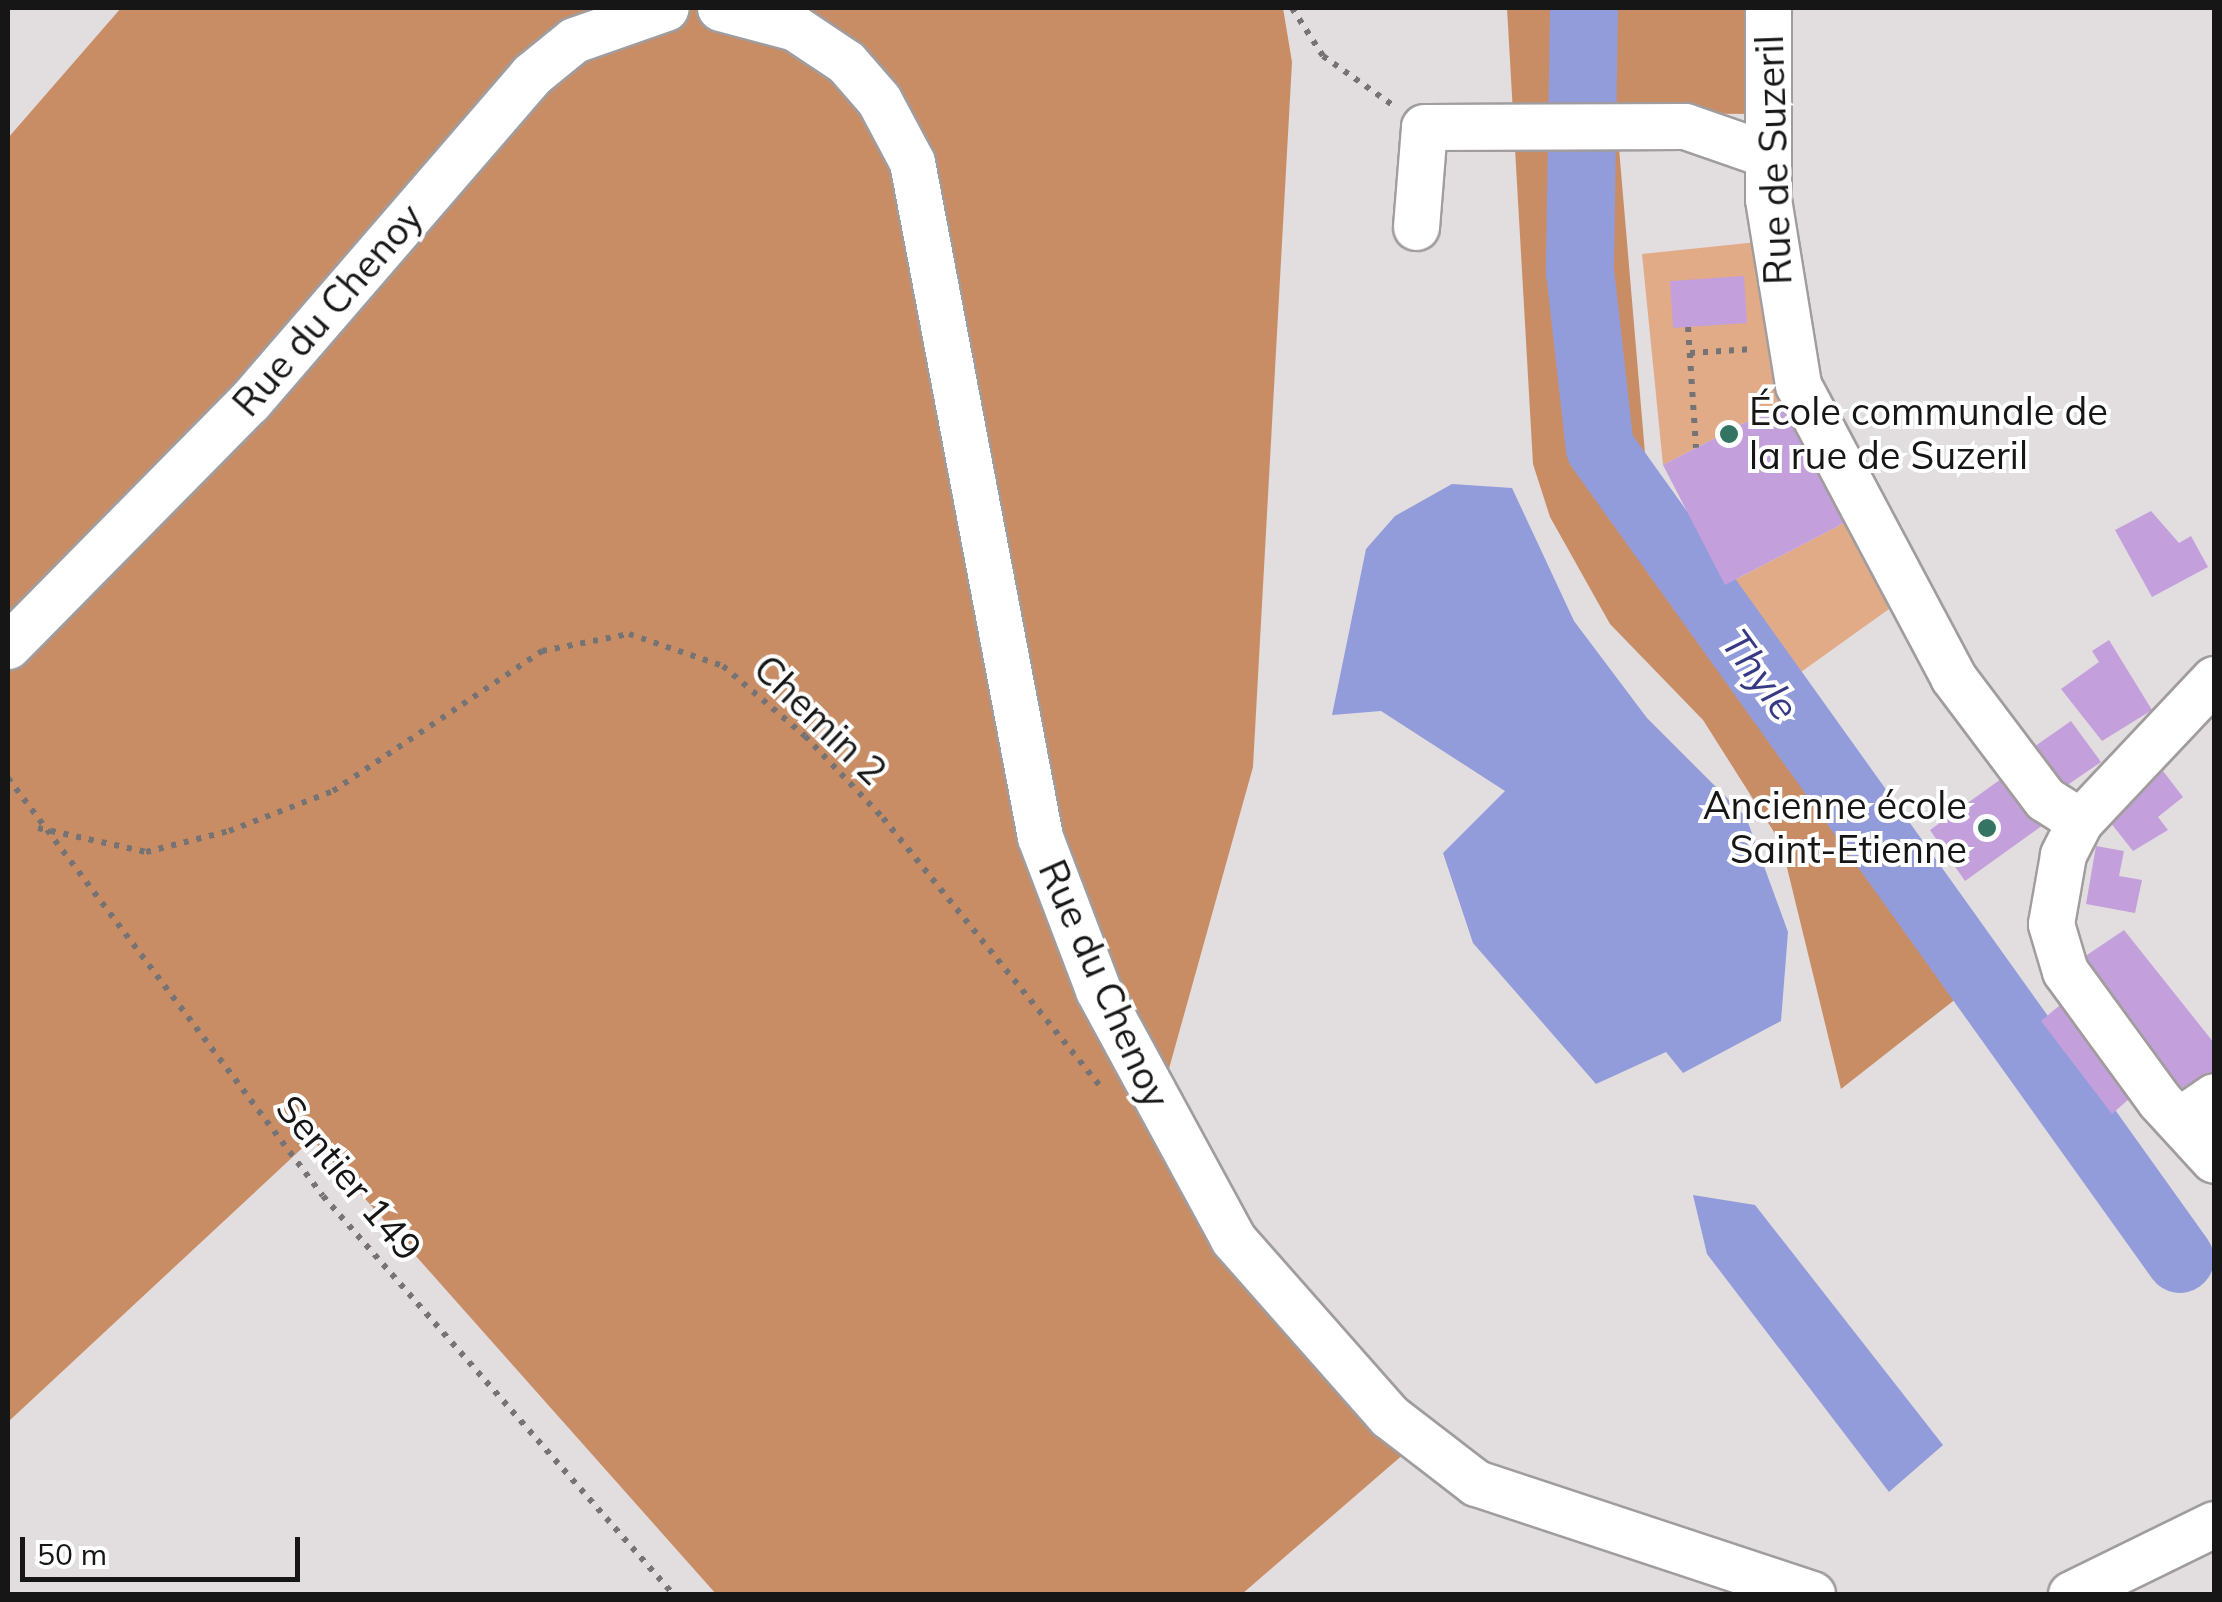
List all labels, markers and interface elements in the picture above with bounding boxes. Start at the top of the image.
street label: Rue de Suzeril [1747,34,1801,286]
street label: Rue du Chenoy [223,195,433,425]
place label: École communale de la rue de Suzeril [1749,389,2108,478]
marker: École communale de la rue de Suzeril [1718,423,1740,445]
water label: Thyle [1712,619,1810,729]
street label: Chemin 2 [744,646,896,794]
place label: Ancienne école Saint-Etienne [1703,783,1967,872]
marker: Ancienne école Saint-Etienne [1976,817,1998,839]
street label: Rue du Chenoy [1029,853,1179,1115]
street label: Sentier 149 [267,1086,431,1270]
scale bar [25,1517,305,1579]
text: 50 m [37,1535,107,1573]

